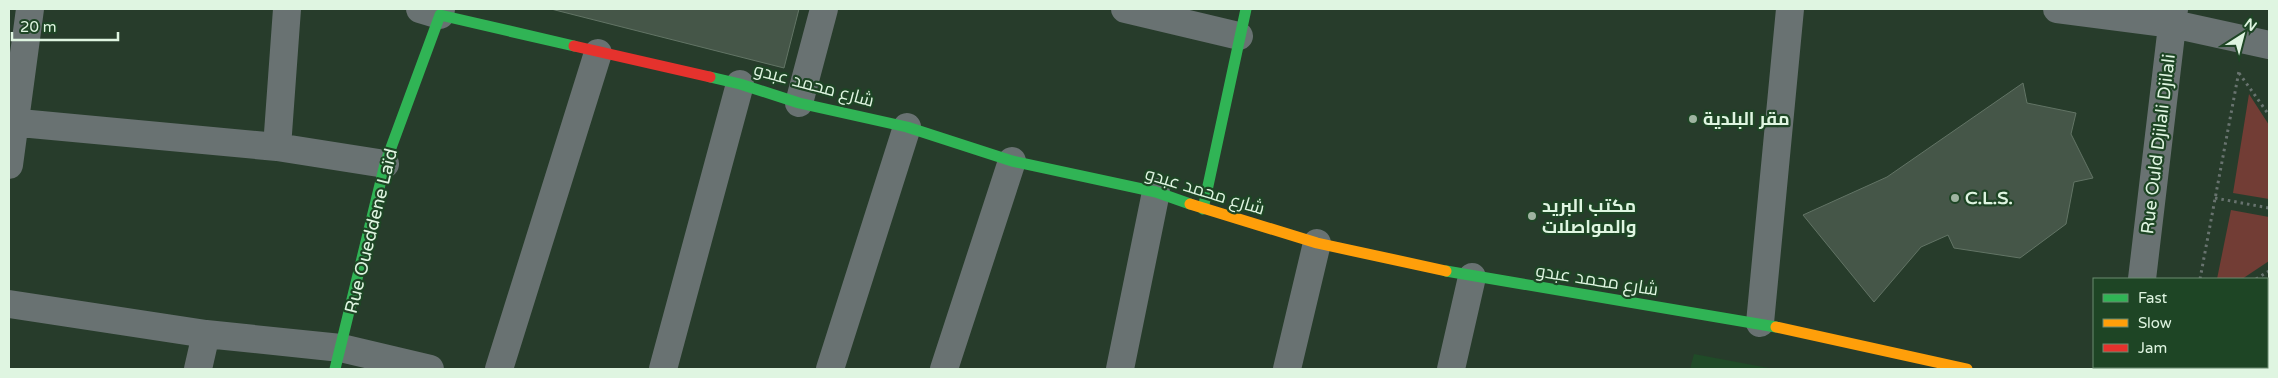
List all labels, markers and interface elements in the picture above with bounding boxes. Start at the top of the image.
scale bar [12,10,119,42]
north arrow [2218,10,2268,60]
text: N [2241,15,2260,35]
text: 20 m [20,18,57,36]
street label: Rue Ould Djilali Djilali [2136,53,2180,235]
street label: شارع محمد عبدو [751,58,877,113]
place label: مقر البلدية [1703,108,1790,130]
marker: مقر البلدية [1687,113,1699,125]
street label: Rue Oueddene Laïd [340,146,402,316]
street label: شارع محمد عبدو [1142,162,1267,221]
place label: C.L.S. [1965,187,2013,209]
marker: C.L.S. [1949,192,1961,204]
place label: مكتب البريد والمواصلات [1542,195,1636,238]
marker: مكتب البريد والمواصلات [1526,210,1538,222]
street label: شارع محمد عبدو [1534,259,1660,302]
legend [2093,278,2268,368]
text: Fast [2138,289,2168,307]
text: Slow [2138,314,2172,332]
text: Jam [2138,339,2167,357]

